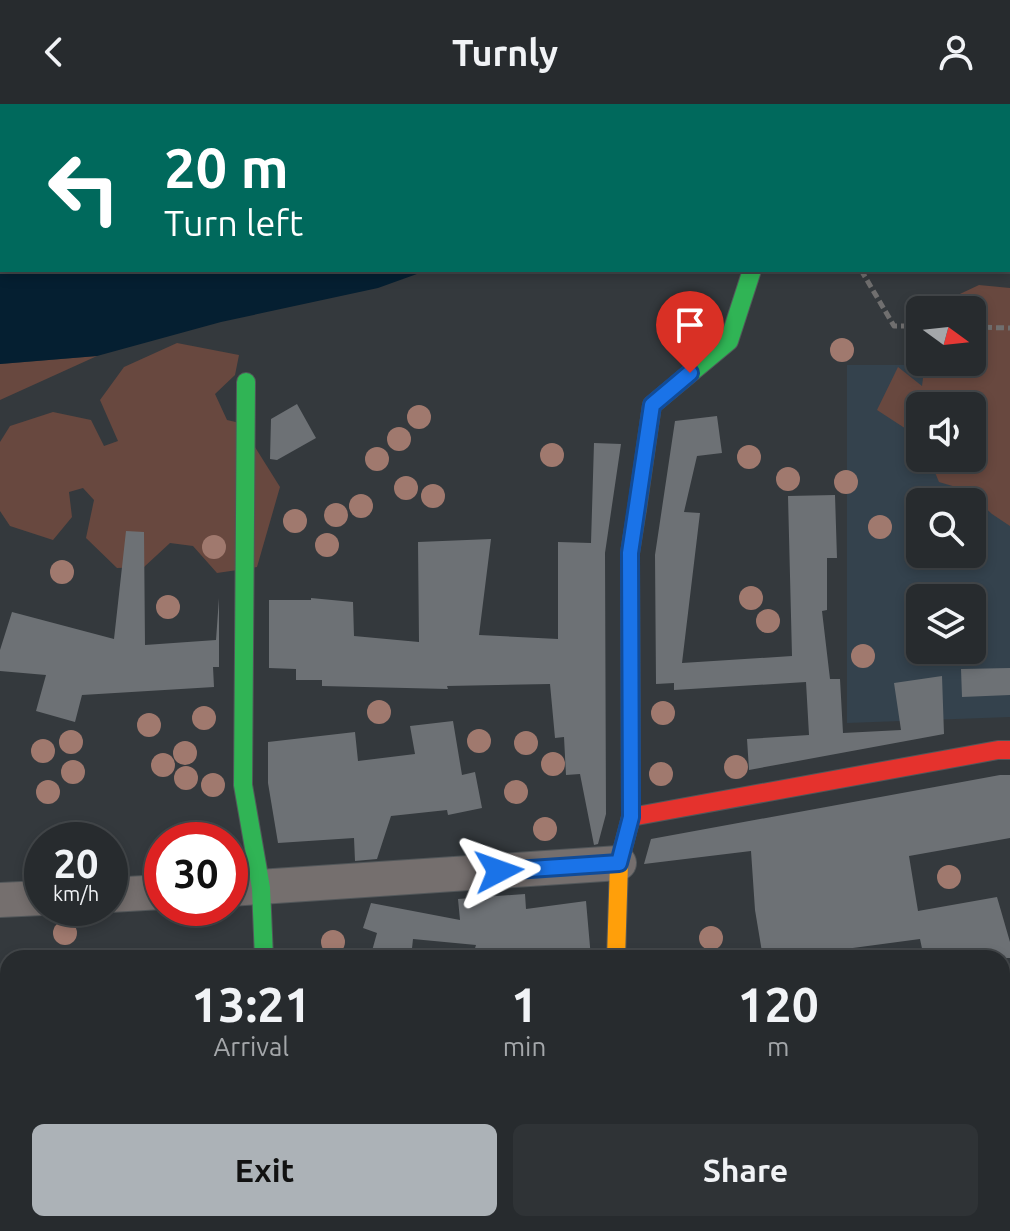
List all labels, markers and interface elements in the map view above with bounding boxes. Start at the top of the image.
icon: back [32,30,76,74]
icon: person [934,30,978,74]
text: Turnly [452,32,558,73]
icon: left [32,136,136,240]
text: 20 m [164,136,289,199]
text: Turn left [164,202,303,243]
pin [656,291,724,373]
north arrow [906,296,986,376]
map controls [906,296,986,664]
icon: arrive [668,303,712,347]
button: sound [906,392,986,472]
button: search [906,488,986,568]
button: layers [906,584,986,664]
speed limit sign: 30 [144,822,248,926]
position arrow [457,829,541,913]
text: 20 [53,841,99,886]
text: km/h [53,882,99,905]
text: 13:21 [191,977,311,1031]
text: 1 [511,977,538,1031]
text: 120 [738,977,819,1031]
text: Arrival [213,1032,289,1061]
text: min [503,1032,546,1061]
text: m [767,1032,789,1061]
button: Exit [32,1124,497,1216]
button: Share [513,1124,978,1216]

